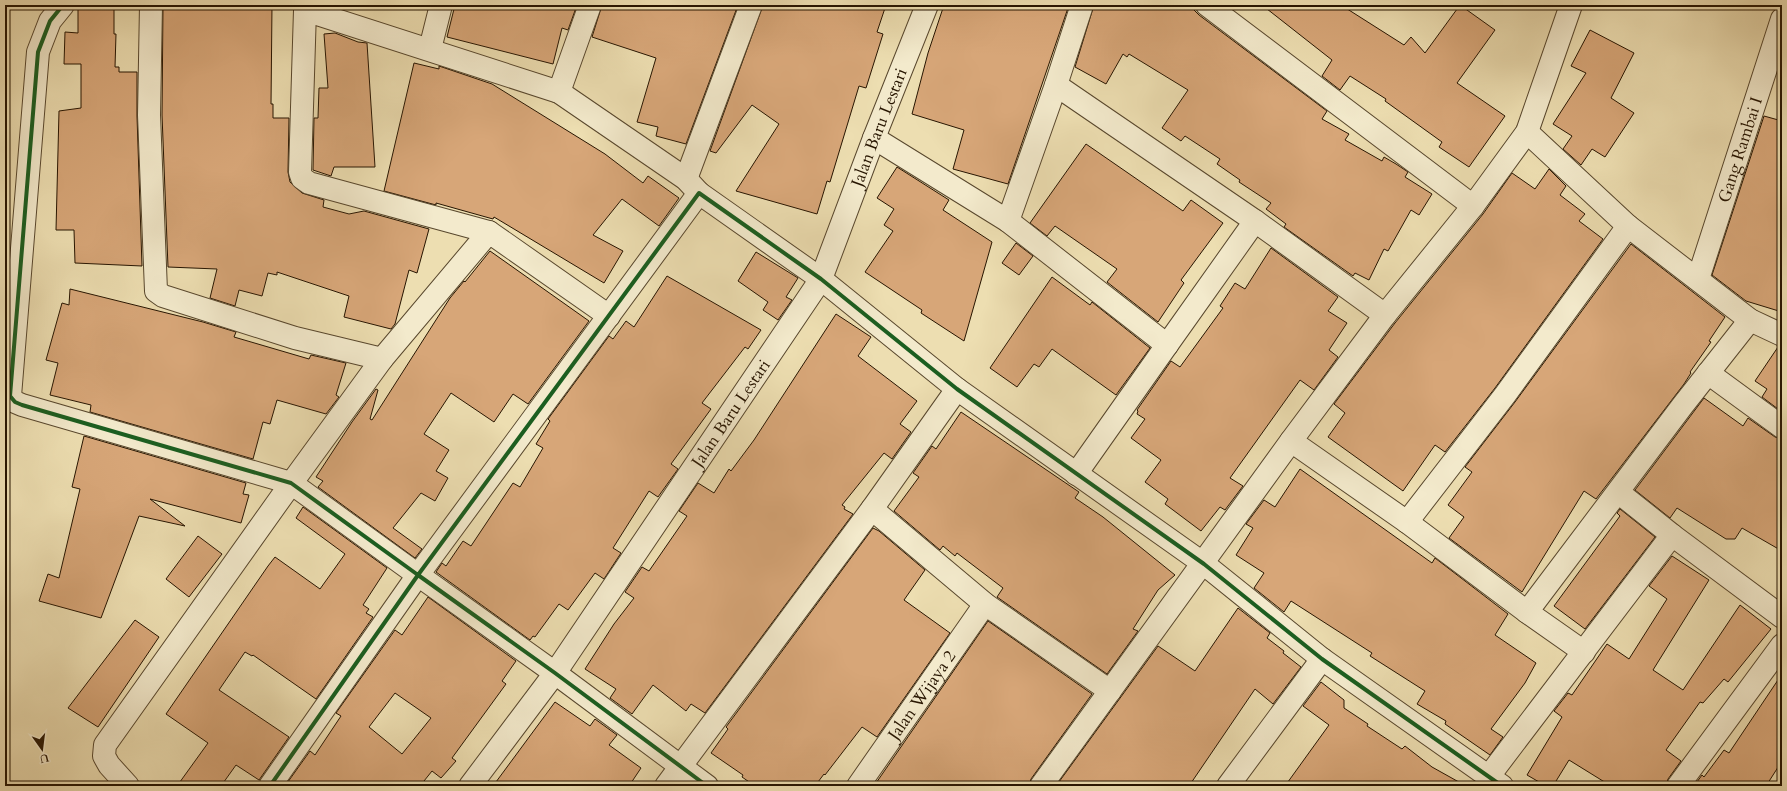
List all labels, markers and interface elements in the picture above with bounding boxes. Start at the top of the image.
street label: Jalan Baru Lestari [844,64,912,193]
street label: Gang Rambai I [1712,94,1768,205]
street label: Jalan Baru Lestari [684,354,775,474]
street label: Jalan Wijaya 2 [880,645,961,747]
north arrow [22,729,62,769]
text: U [38,750,50,767]

